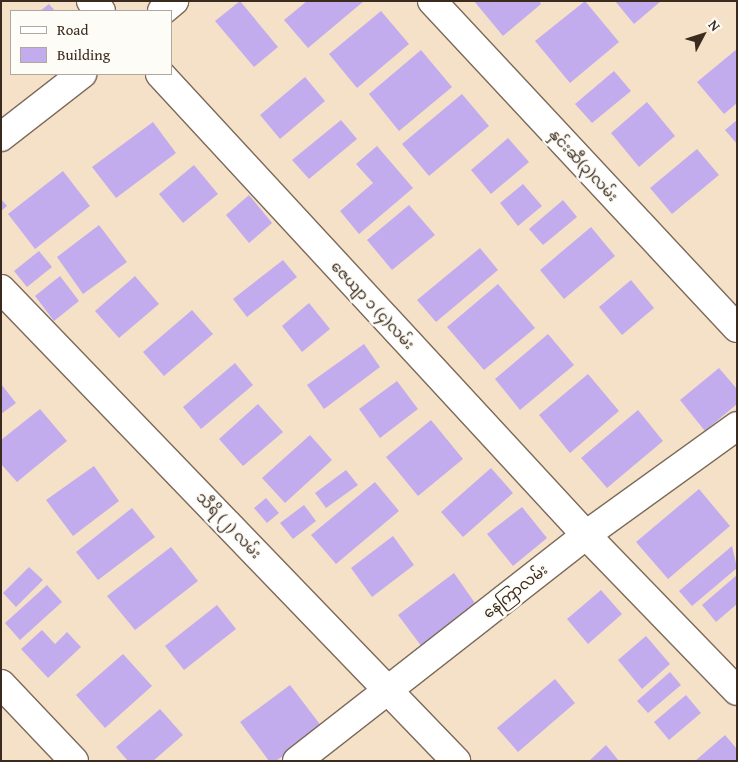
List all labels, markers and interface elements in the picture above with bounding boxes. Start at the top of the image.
legend [10,10,172,75]
north arrow [678,10,728,60]
text: N [704,15,725,35]
text: Road [57,19,88,40]
text: Building [57,44,110,65]
street label: နှင်းဆီ(၃)လမ်း [546,125,622,205]
street label: ဇေယျာ ၁ (၄)လမ်း [327,257,419,353]
street label: သီရိ (၂) လမ်း [193,488,265,562]
street label: နေကြာလမ်း [479,560,551,622]

